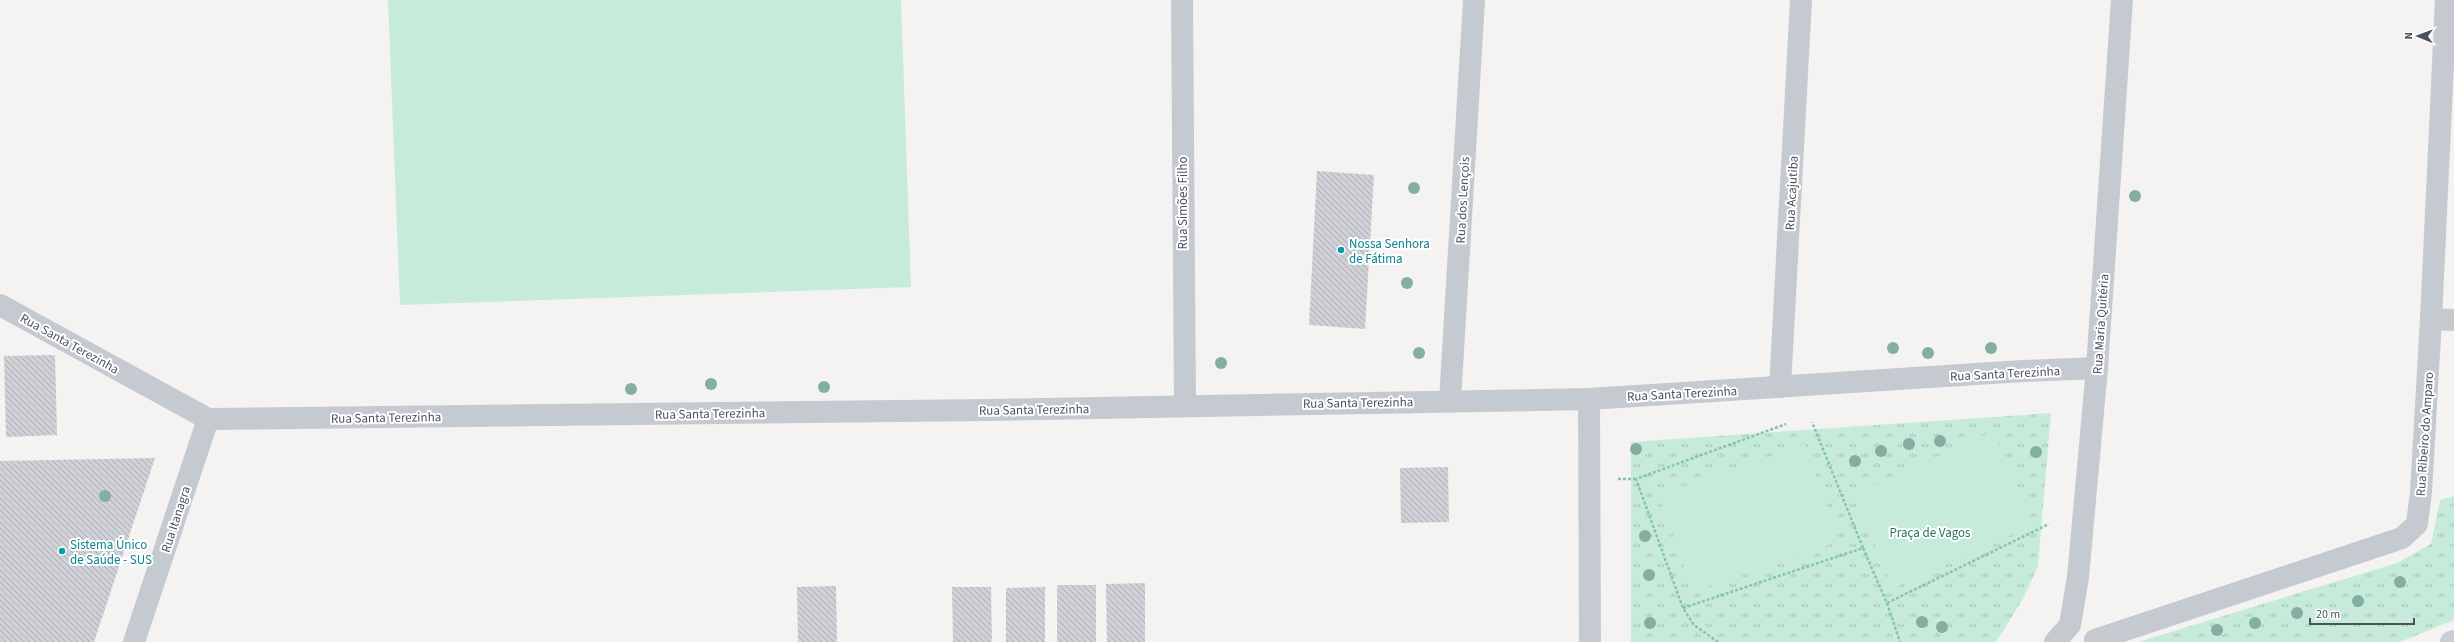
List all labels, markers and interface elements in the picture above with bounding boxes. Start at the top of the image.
north arrow [2398,16,2438,56]
text: N [2401,32,2416,40]
street label: Rua Acajutiba [1781,155,1803,231]
street label: Rua Simões Filho [1174,156,1192,250]
street label: Rua dos Lençois [1452,156,1474,244]
place label: Nossa Senhora de Fátima [1349,235,1430,268]
marker: Nossa Senhora de Fátima [1336,245,1346,255]
street label: Rua Maria Quitéria [2089,273,2113,375]
street label: Rua Santa Terezinha [17,309,122,378]
street label: Rua Santa Terezinha [1949,362,2061,386]
street label: Rua Ribeiro do Amparo [2412,371,2438,497]
street label: Rua Santa Terezinha [1626,382,1738,406]
street label: Rua Santa Terezinha [1303,393,1413,413]
street label: Rua Santa Terezinha [979,400,1089,420]
street label: Rua Santa Terezinha [655,404,765,424]
street label: Rua Santa Terezinha [331,408,441,428]
street label: Rua Itanagra [157,484,195,555]
park label: Praça de Vagos [1889,524,1971,542]
place label: Sistema Único de Saúde - SUS [70,536,152,569]
marker: Sistema Único de Saúde - SUS [57,546,67,556]
scale bar [2310,600,2414,626]
text: 20 m [2316,606,2340,623]

